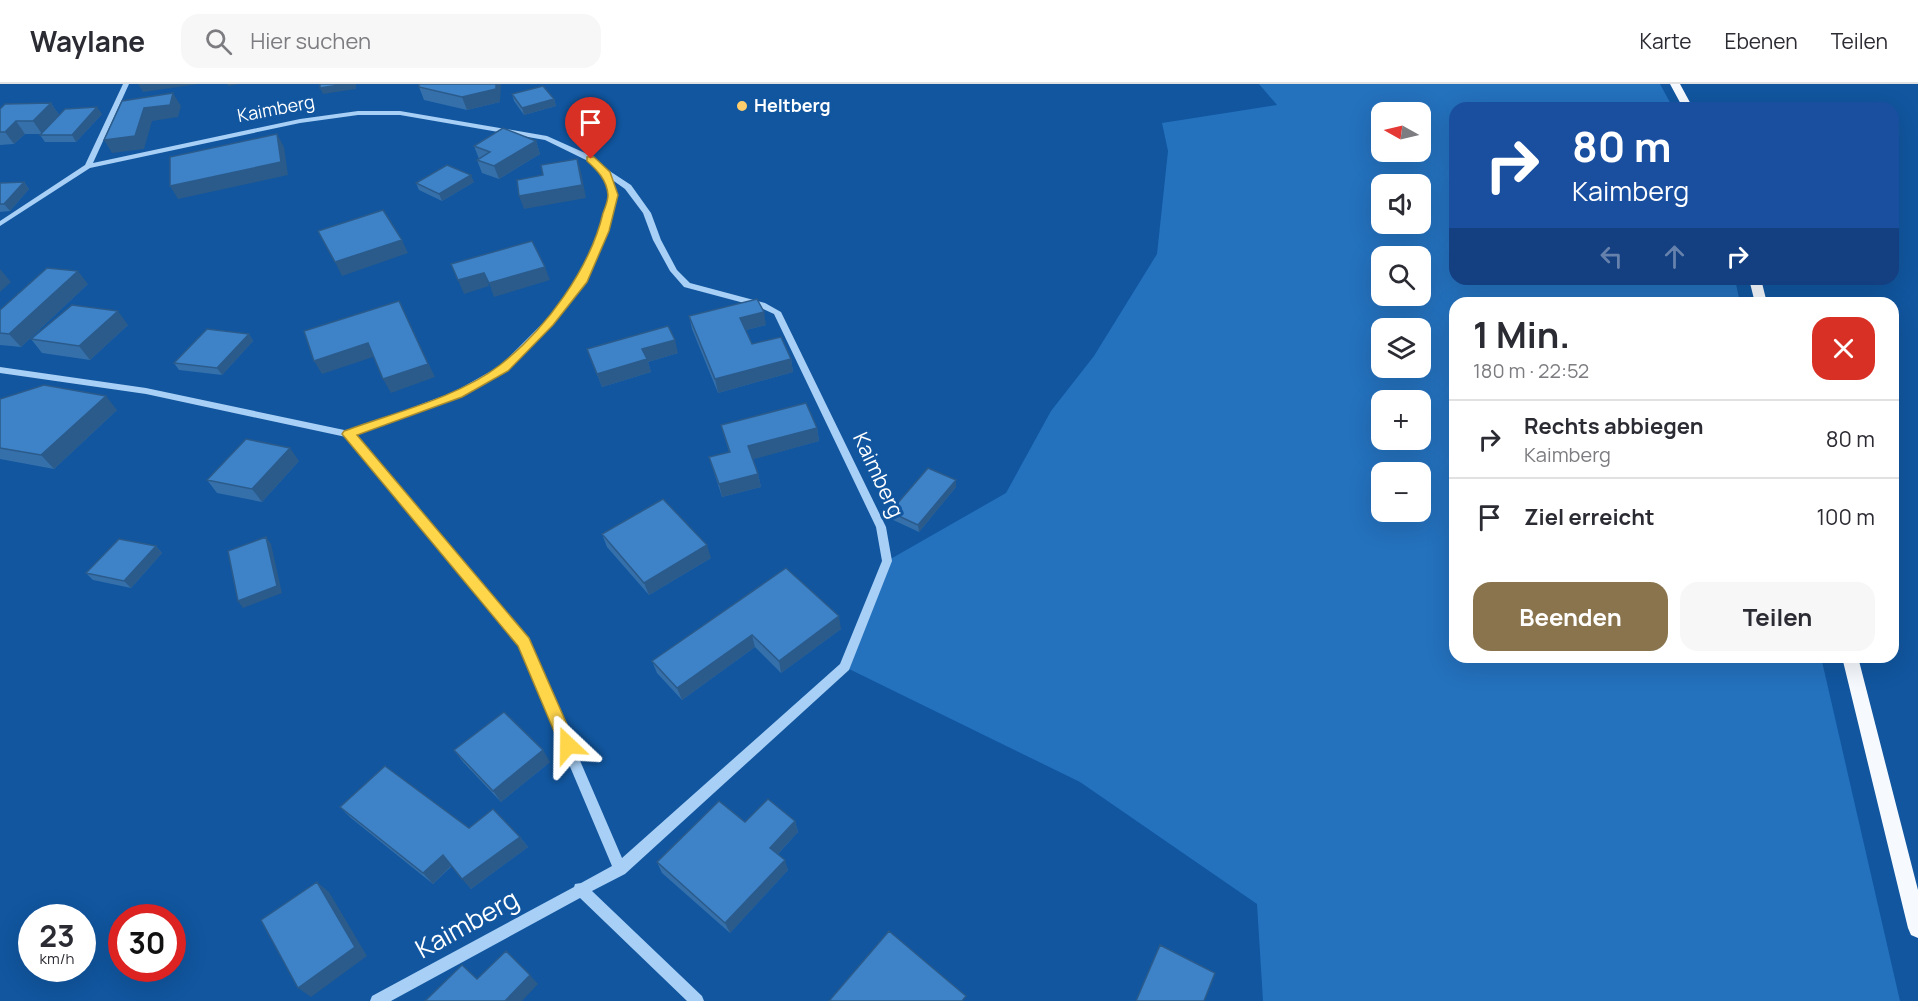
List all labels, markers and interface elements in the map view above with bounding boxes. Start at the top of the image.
search box [181,14,601,68]
text: Waylane [30,22,145,60]
icon: search [202,25,235,58]
text: Hier suchen [250,26,371,56]
text: Karte [1639,27,1691,55]
text: Ebenen [1724,27,1798,55]
text: Teilen [1831,27,1888,55]
street label: Kaimberg [235,89,316,127]
place label: Heltberg [754,93,831,117]
pin [565,97,616,159]
marker: Heltberg [735,99,749,113]
north arrow [1371,102,1431,162]
map controls [1371,102,1431,522]
icon: arrive [574,106,607,139]
text: 80 m [1572,117,1672,175]
icon: right [1473,126,1551,204]
text: Kaimberg [1572,172,1689,209]
button: sound [1371,174,1431,234]
icon: left [1595,240,1628,273]
icon: ahead [1658,240,1691,273]
icon: right [1721,240,1754,273]
button: search [1371,246,1431,306]
text: 1 Min. [1473,310,1570,359]
button: close [1812,317,1875,380]
button: layers [1371,318,1431,378]
text: 180 m · 22:52 [1473,357,1589,384]
button: + [1371,390,1431,450]
text: Rechts abbiegen [1524,411,1703,441]
icon: right [1473,423,1506,456]
text: 80 m [1826,424,1875,454]
street label: Kaimberg [847,427,911,522]
text: Kaimberg [1524,441,1611,468]
button: − [1371,462,1431,522]
icon: arrive [1473,501,1506,534]
text: Ziel erreicht [1524,502,1655,532]
text: 100 m [1817,502,1875,532]
button: Beenden [1473,582,1668,651]
button: Teilen [1680,582,1875,651]
position arrow [536,713,600,777]
street label: Kaimberg [408,880,525,966]
speed limit sign: 30 [108,904,186,982]
text: 23 [39,915,75,956]
text: km/h [40,948,74,969]

